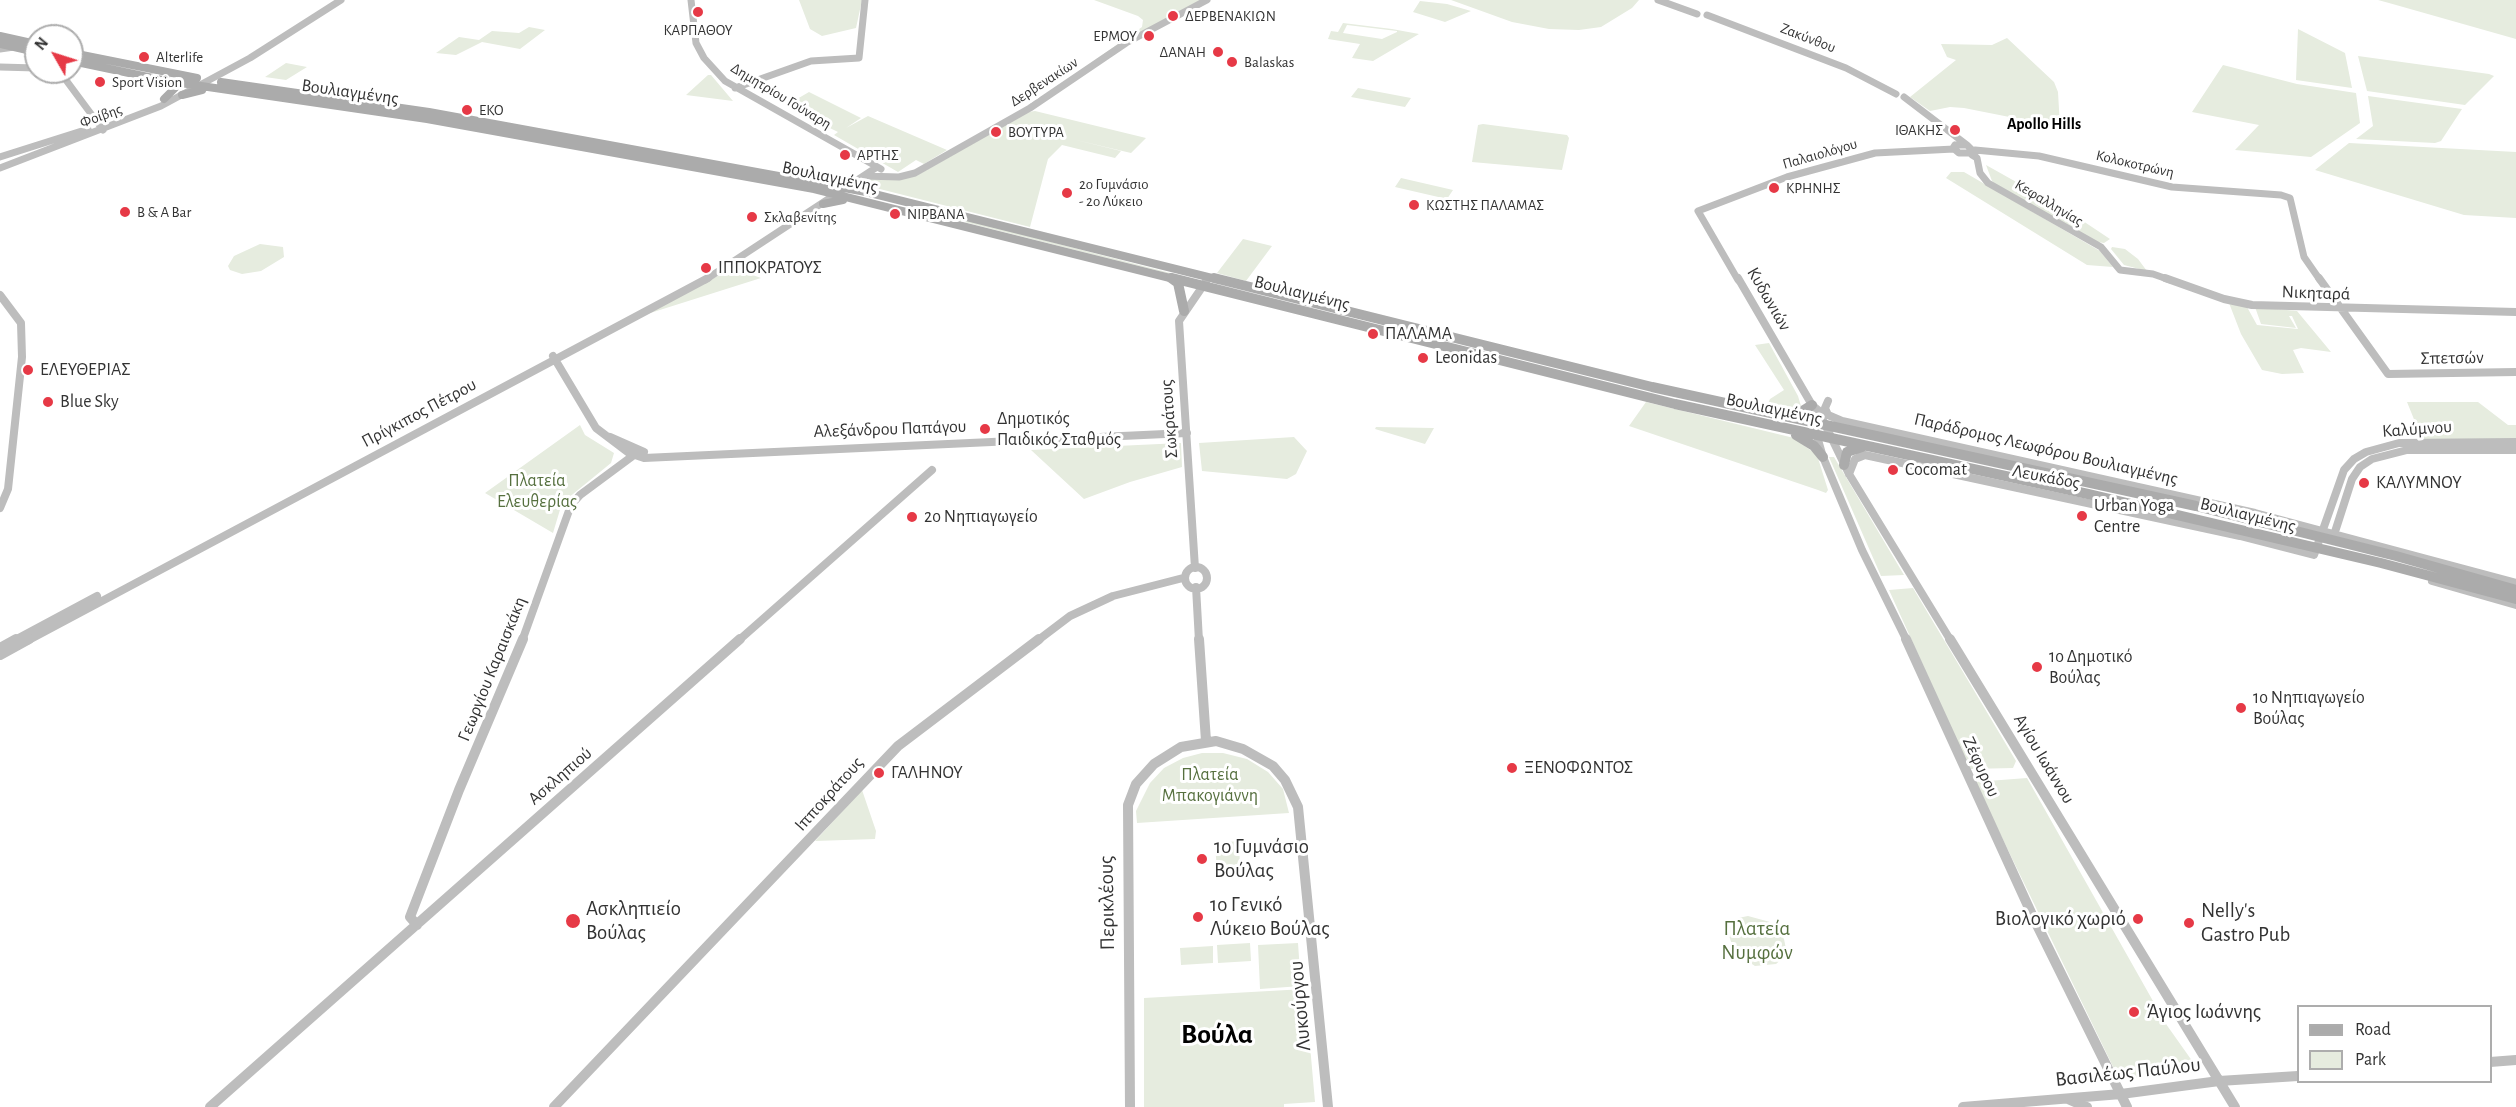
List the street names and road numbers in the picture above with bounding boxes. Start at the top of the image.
street label: Ζακύνθου [1778,19,1838,57]
street label: Δερβενακίων [1007,53,1081,111]
street label: Δημητρίου Γούναρη [727,59,835,133]
street label: Βουλιαγμένης [300,75,400,109]
street label: Φοίβης [77,100,125,132]
street label: Παλαιολόγου [1781,135,1859,173]
street label: Κολοκοτρώνη [2094,146,2176,182]
street label: Βουλιαγμένης [780,156,880,198]
street label: Κεφαλληνίας [2012,176,2086,230]
street label: Κυδωνιών [1742,263,1796,335]
street label: Βουλιαγμένης [1252,271,1352,315]
street label: Νικηταρά [2281,281,2351,305]
street label: Σπετσών [2420,347,2484,369]
street label: Πρίγκιπος Πέτρου [358,374,480,452]
street label: Σωκράτους [1155,379,1183,459]
street label: Βουλιαγμένης [1724,388,1824,430]
street label: Παράδρομος Λεωφόρου Βουλιαγμένης [1912,408,2180,490]
street label: Αλεξάνδρου Παπάγου [813,416,967,442]
street label: Καλύμνου [2381,416,2453,442]
street label: Λευκάδος [2010,460,2082,494]
street label: Βουλιαγμένης [2198,493,2298,537]
street label: Γεωργίου Καραισκάκη [453,593,531,745]
street label: Αγίου Ιωάννου [2009,710,2079,808]
street label: Ζέφυρου [1958,733,2004,801]
street label: Ασκληπιού [524,742,596,810]
street label: Ιπποκράτους [790,752,868,836]
street label: Περικλέους [1094,855,1120,951]
street label: Λυκούργου [1283,960,1317,1052]
street label: Βασιλέως Παύλου [2054,1052,2202,1092]

